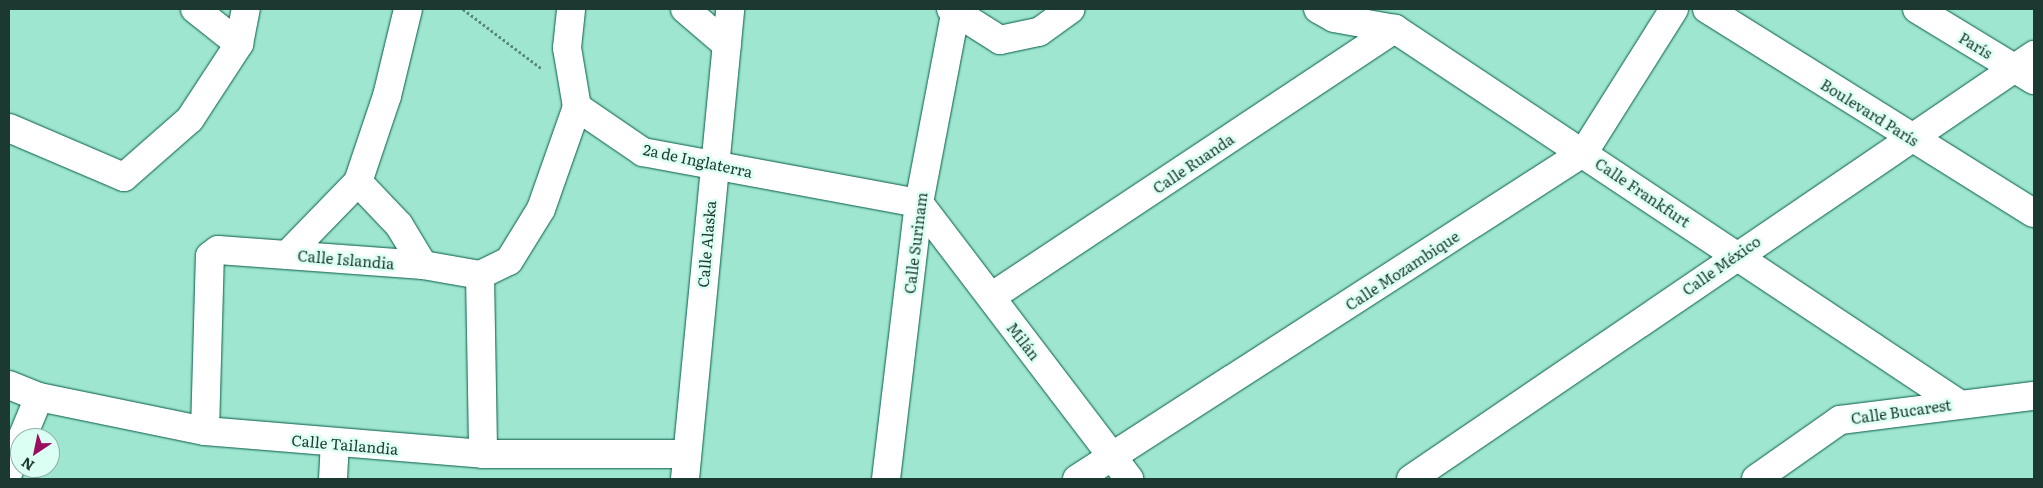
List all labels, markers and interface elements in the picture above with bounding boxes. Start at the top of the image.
street label: París [1956,28,1996,62]
street label: Boulevard París [1818,75,1922,149]
street label: Calle Ruanda [1149,129,1237,197]
street label: 2a de Inglaterra [642,140,754,180]
street label: Calle Frankfurt [1592,154,1694,230]
street label: Calle Surinam [900,191,930,295]
street label: Calle Alaska [693,200,719,288]
street label: Calle Mozambique [1342,226,1462,314]
street label: Calle México [1678,231,1764,299]
street label: Calle Islandia [297,246,395,272]
street label: Milán [1004,319,1044,363]
street label: Calle Bucarest [1850,395,1952,427]
north arrow [10,428,60,478]
street label: Calle Tailandia [291,430,399,458]
text: N [17,453,38,476]

